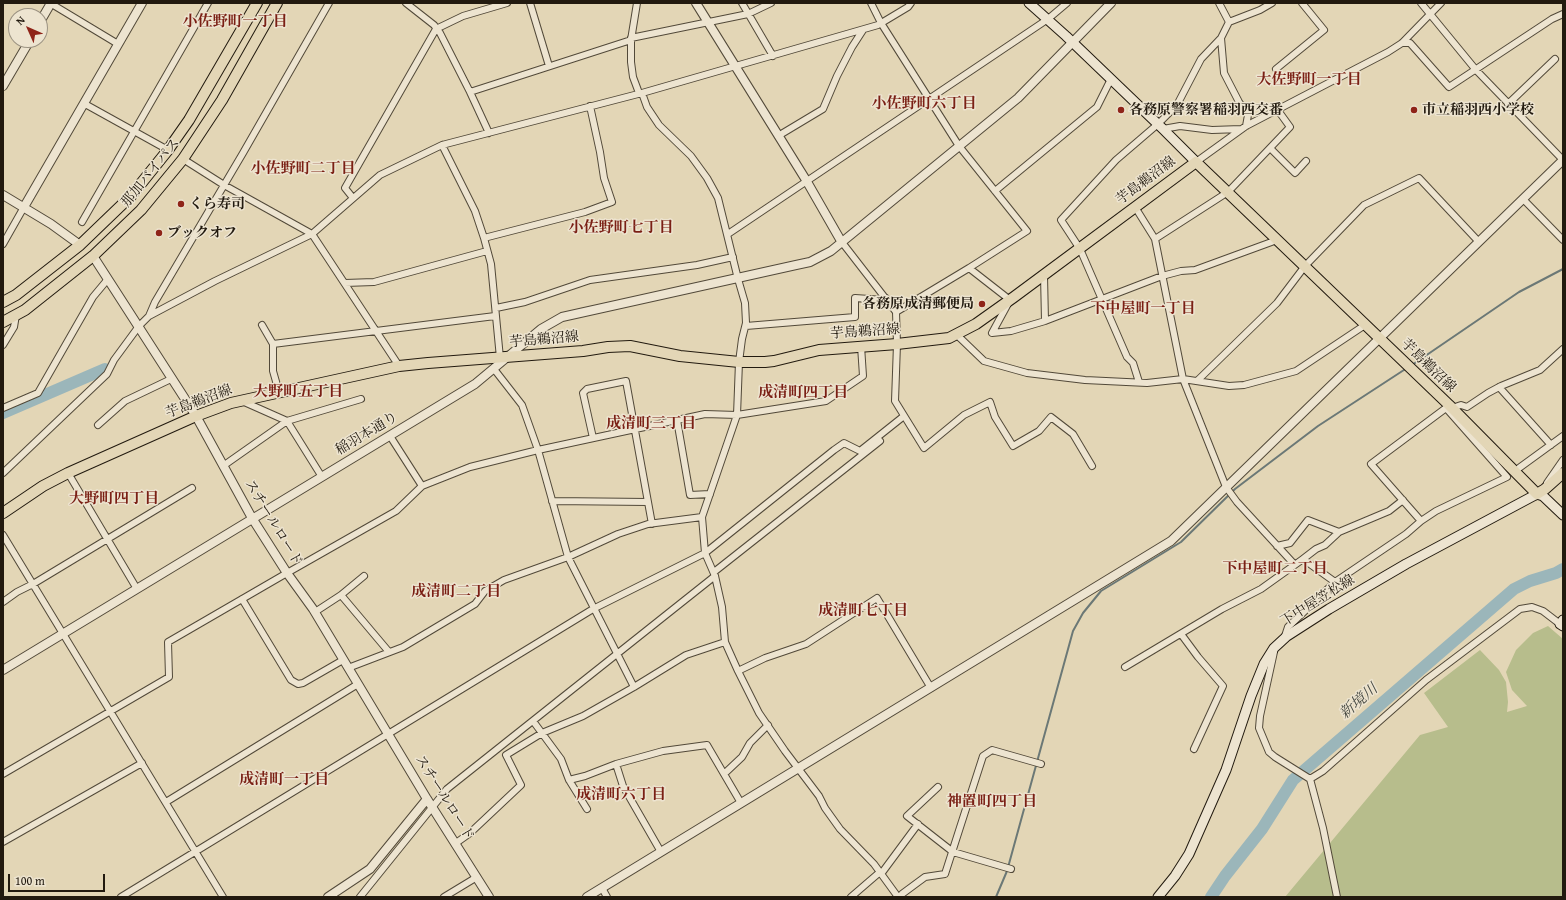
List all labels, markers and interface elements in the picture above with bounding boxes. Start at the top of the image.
north arrow [8,8,48,48]
text: N [12,12,28,28]
district label: 小佐野町一丁目 [183,13,287,31]
district label: 大佐野町一丁目 [1257,71,1361,89]
district label: 小佐野町六丁目 [872,95,976,113]
place label: 各務原警察署稲羽西交番 [1129,102,1283,118]
place label: 市立稲羽西小学校 [1422,102,1534,118]
marker: 各務原警察署稲羽西交番 [1116,105,1126,115]
marker: 市立稲羽西小学校 [1409,105,1419,115]
street label: 那加バイパス [118,135,184,211]
street label: 芋島鵜沼線 [1113,153,1179,209]
district label: 小佐野町二丁目 [251,160,355,178]
place label: くら寿司 [189,196,245,212]
marker: くら寿司 [176,199,186,209]
district label: 小佐野町七丁目 [569,219,673,237]
place label: ブックオフ [167,225,237,241]
marker: ブックオフ [154,228,164,238]
place label: 各務原成清郵便局 [862,296,974,312]
marker: 各務原成清郵便局 [977,299,987,309]
district label: 下中屋町一丁目 [1091,300,1195,318]
street label: 芋島鵜沼線 [829,321,901,343]
street label: 芋島鵜沼線 [508,329,580,351]
street label: 芋島鵜沼線 [1397,336,1459,396]
street label: 芋島鵜沼線 [163,382,235,422]
district label: 大野町五丁目 [253,383,343,401]
district label: 成清町四丁目 [758,384,848,402]
street label: 稲羽本通り [333,409,401,459]
district label: 成清町三丁目 [606,415,696,433]
street label: スチールロード [241,477,305,569]
district label: 大野町四丁目 [69,490,159,508]
district label: 下中屋町二丁目 [1223,560,1327,578]
street label: 下中屋笠松線 [1278,572,1358,630]
district label: 成清町二丁目 [411,583,501,601]
district label: 成清町七丁目 [818,602,908,620]
water label: 新境川 [1336,680,1382,724]
street label: スチールロード [411,752,477,844]
district label: 成清町一丁目 [239,771,329,789]
district label: 成清町六丁目 [576,786,666,804]
district label: 神置町四丁目 [947,793,1037,811]
scale bar [10,866,107,892]
text: 100 m [15,872,45,889]

